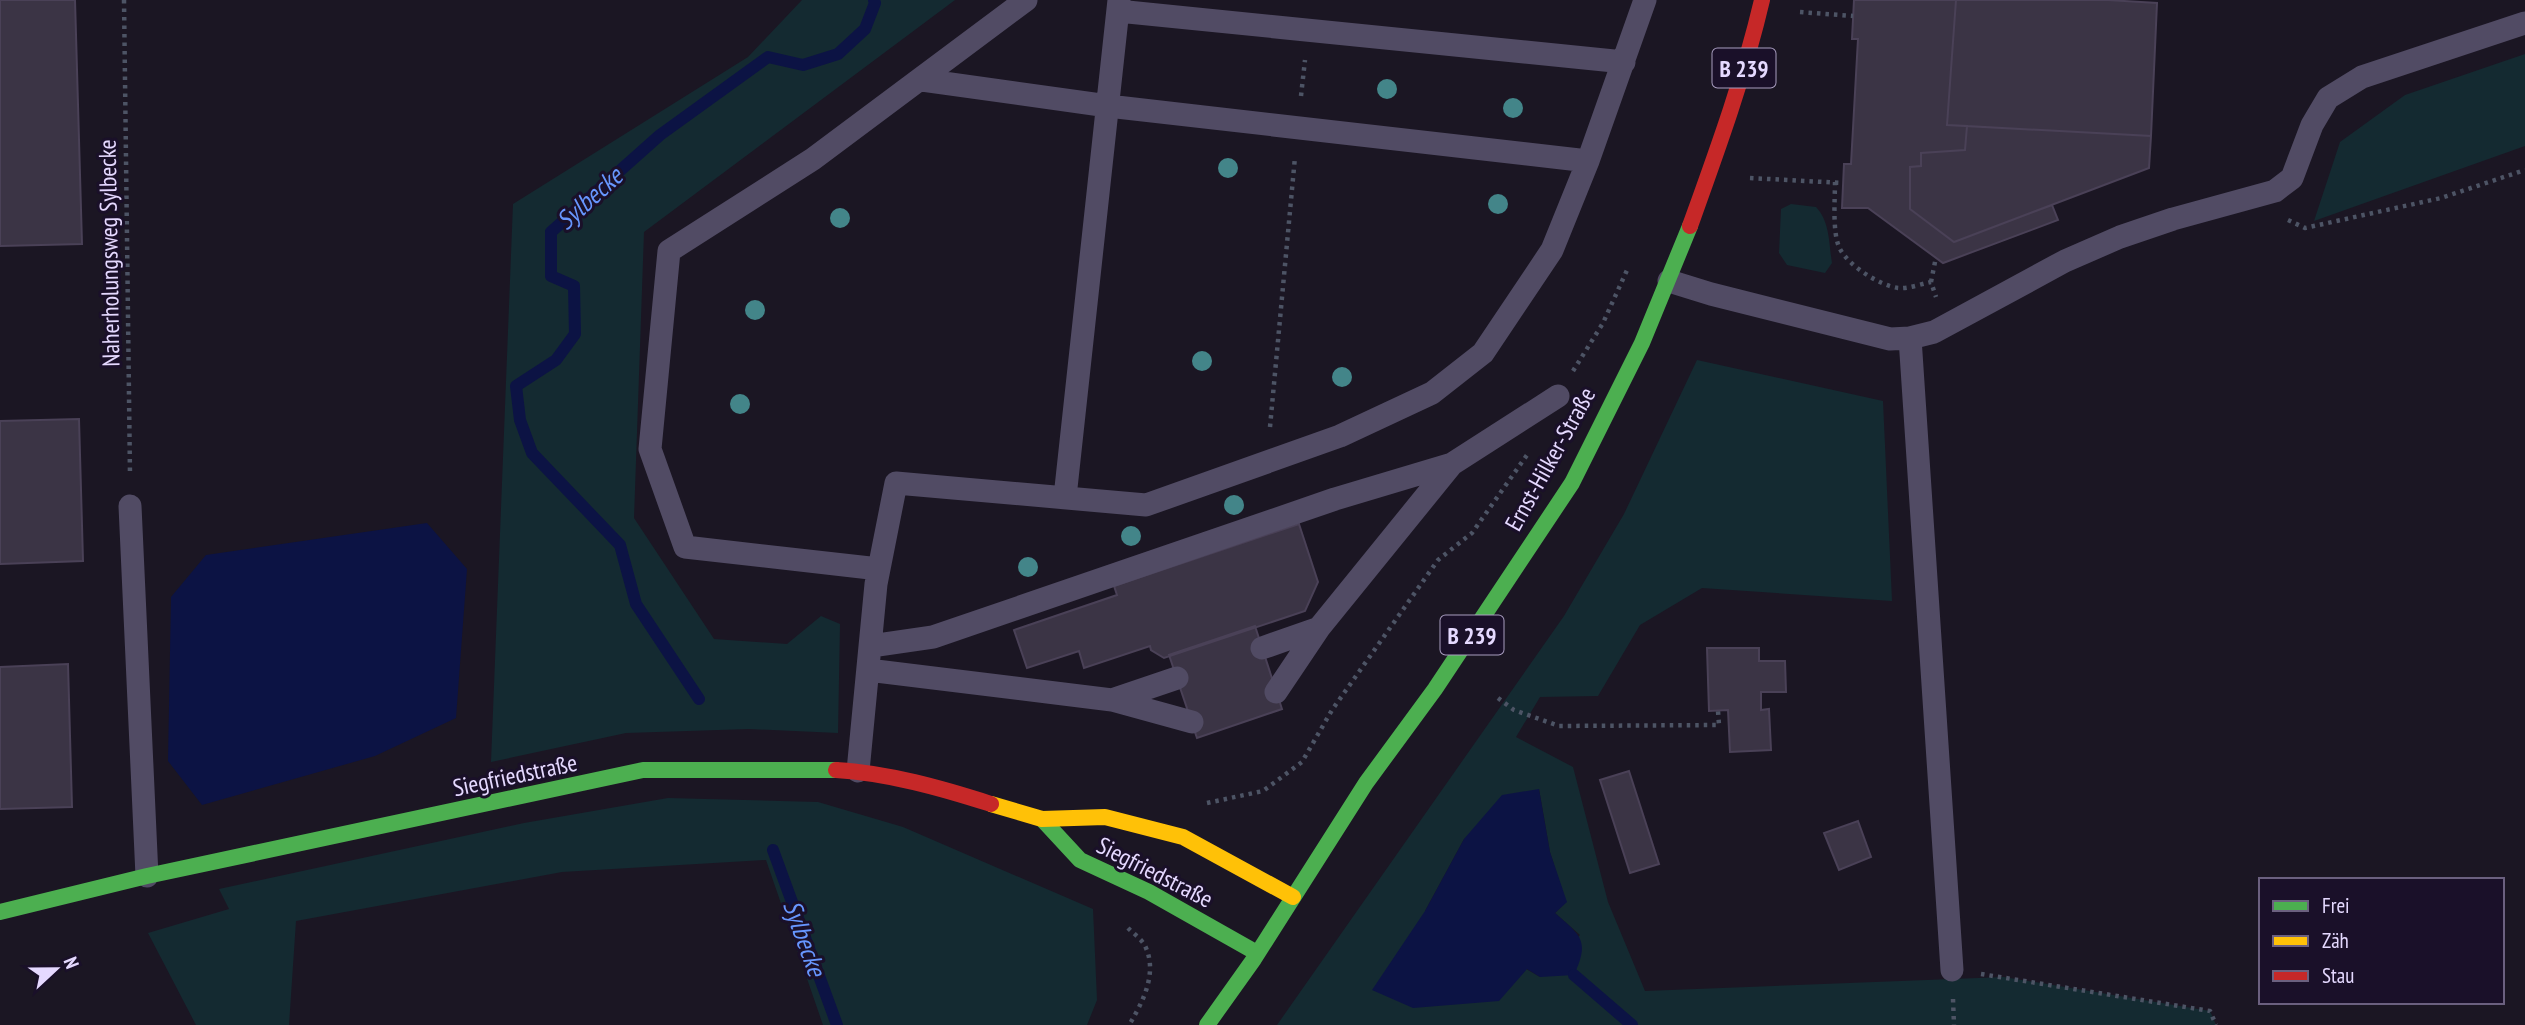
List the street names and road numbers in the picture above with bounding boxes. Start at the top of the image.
road number: B 239 [1712,48,1776,88]
street label: Naherholungsweg Sylbecke [92,139,126,367]
street label: Ernst-Hilker-Straße [1498,382,1602,536]
road number: B 239 [1440,615,1504,654]
street label: Siegfriedstraße [450,747,580,803]
street label: Siegfriedstraße [1092,830,1218,914]

